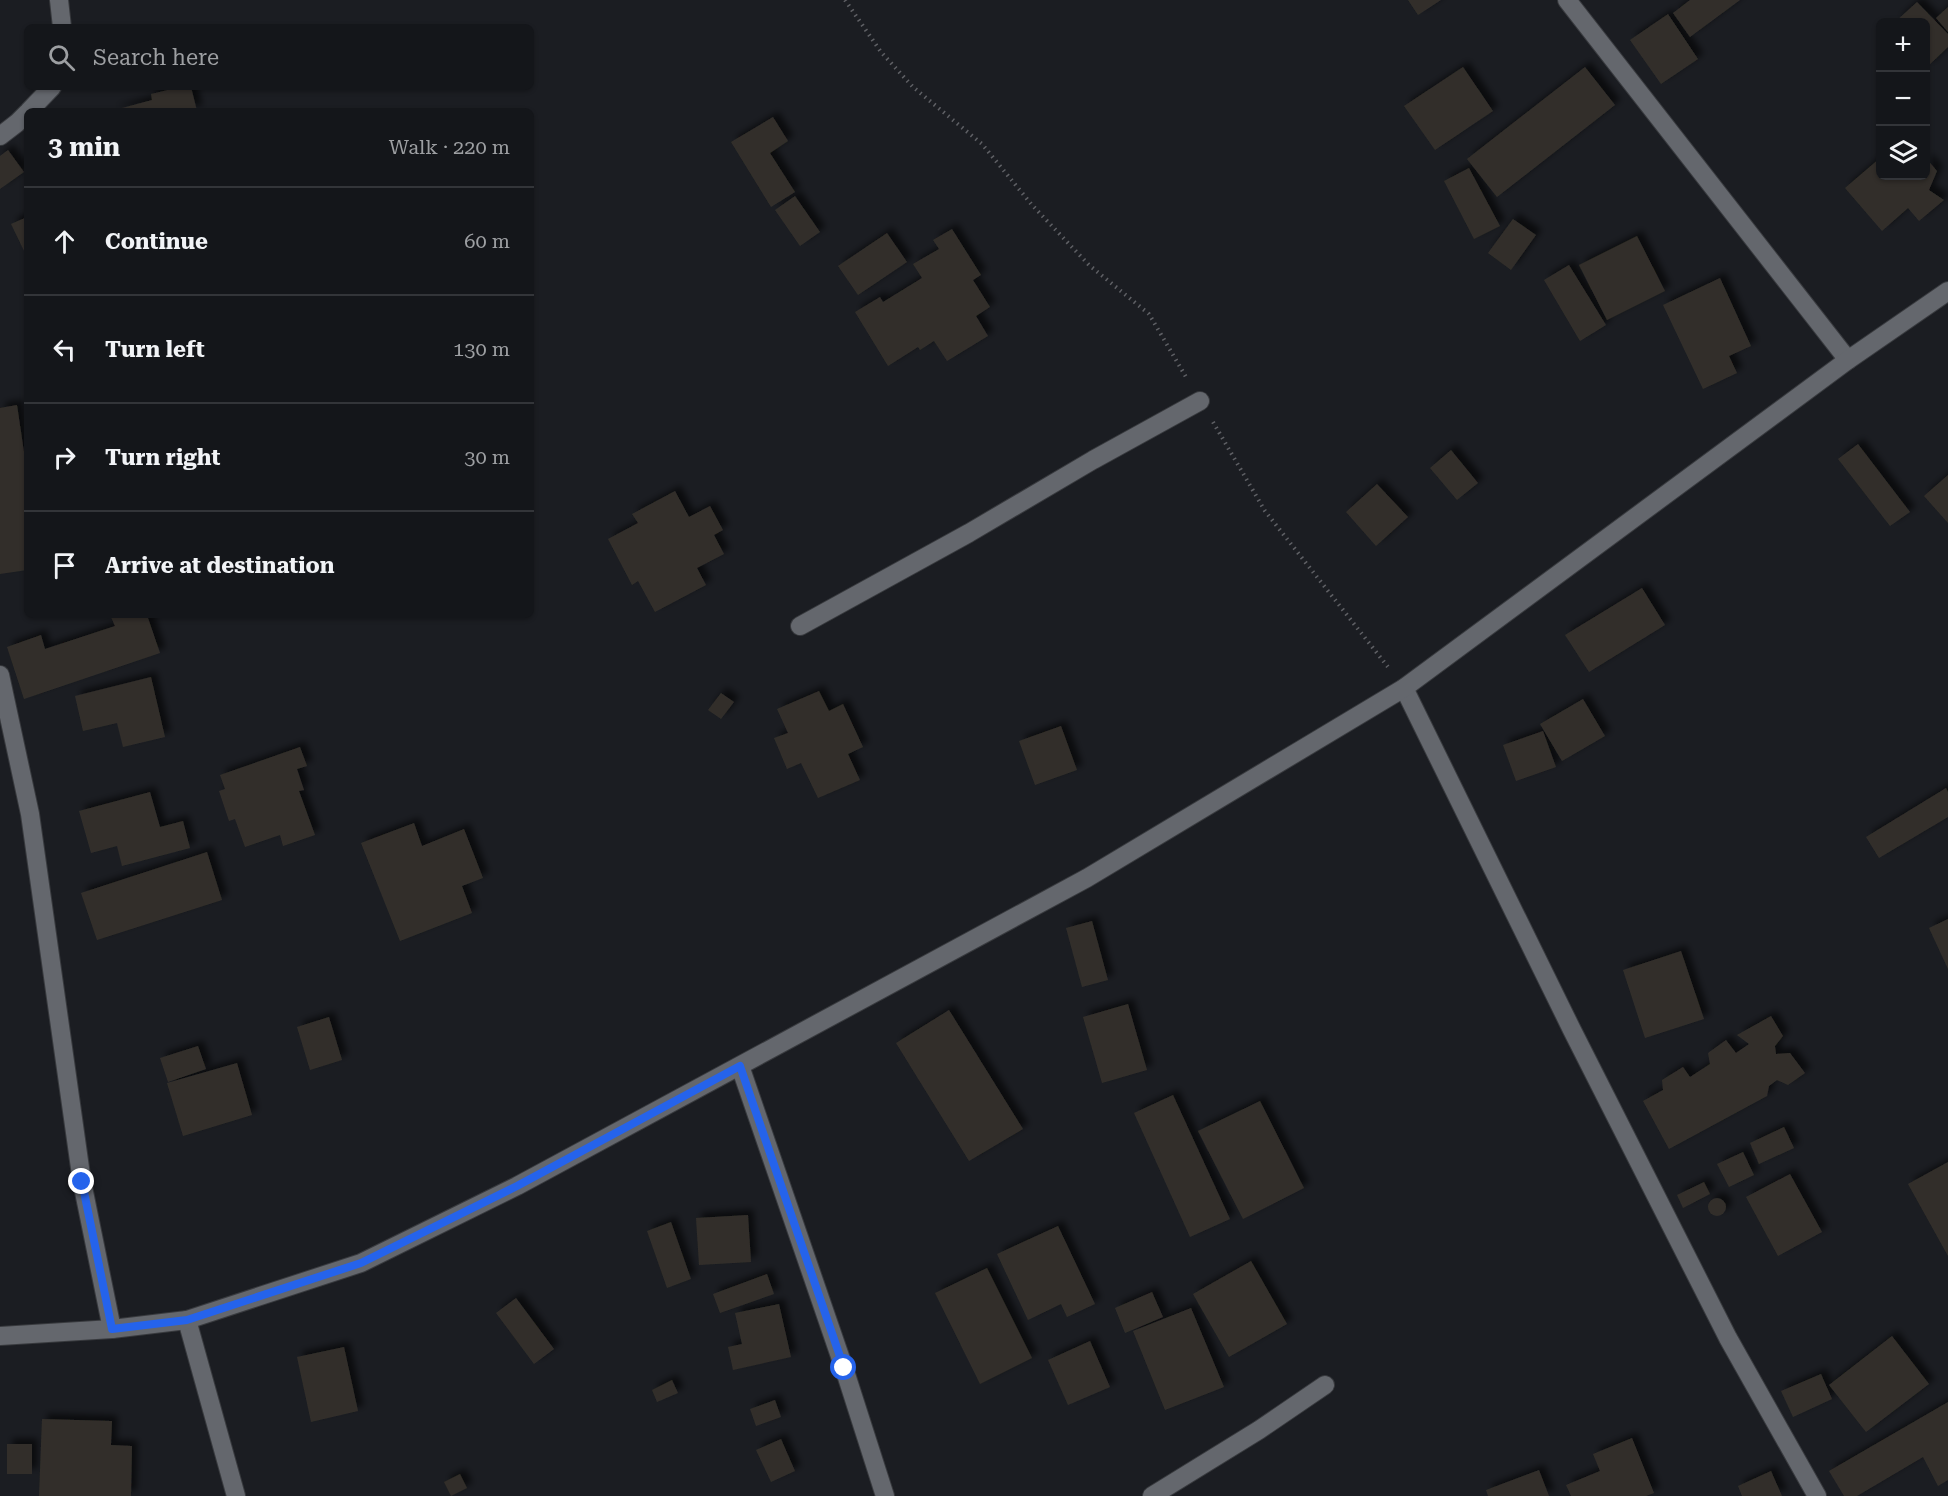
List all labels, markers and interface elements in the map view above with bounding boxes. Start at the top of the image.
map controls [1876,18,1930,180]
button: + [1876,18,1930,72]
search box [24,24,534,90]
icon: search [45,41,78,74]
text: Search here [93,45,219,70]
button: − [1876,72,1930,126]
button: layers [1876,126,1930,180]
text: 3 min [48,132,120,162]
text: Walk · 220 m [389,135,510,159]
icon: ahead [48,225,81,258]
text: Continue [105,229,208,254]
text: 60 m [464,229,510,253]
icon: left [48,333,81,366]
text: Turn left [105,337,205,362]
text: 130 m [453,337,510,361]
icon: right [48,441,81,474]
text: Turn right [105,445,220,470]
text: 30 m [464,445,510,469]
icon: arrive [48,549,81,582]
text: Arrive at destination [105,553,334,578]
route end [68,1168,94,1194]
route start [830,1354,856,1380]

